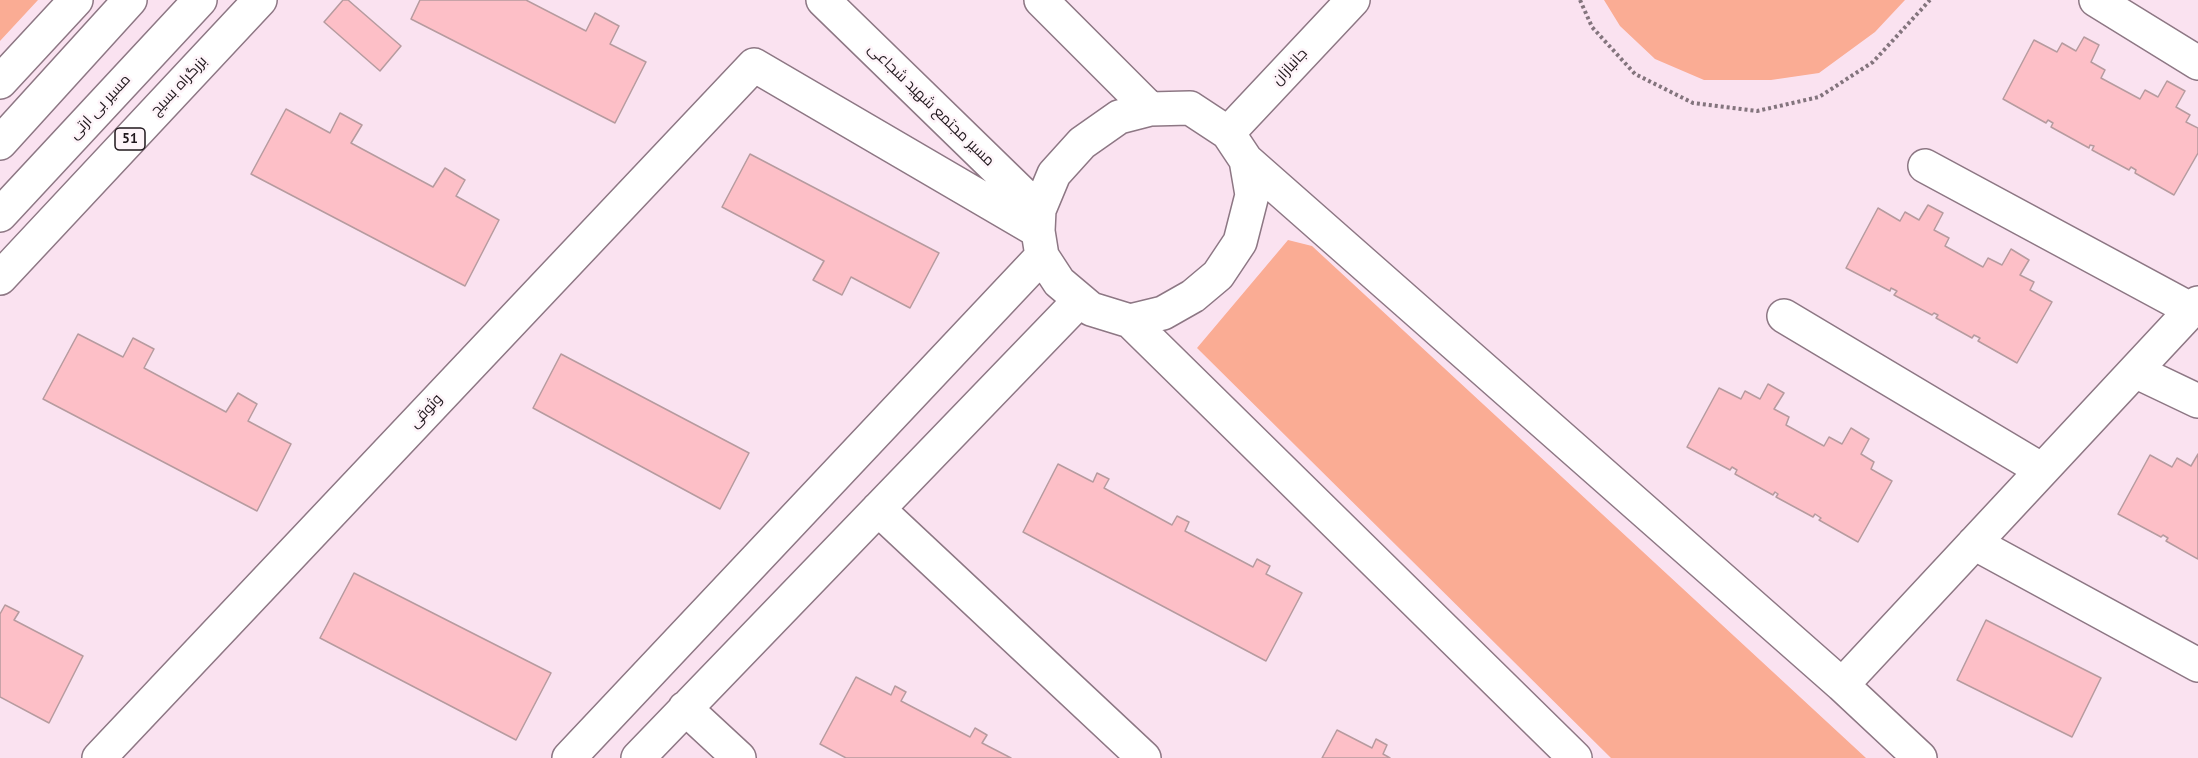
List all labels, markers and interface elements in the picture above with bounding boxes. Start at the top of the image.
street label: مسیر مجتمع شهید شجاعی [864,40,998,170]
street label: جانبازان [1269,45,1311,89]
street label: بزرگراه بسیج [147,53,211,119]
street label: مسیر بی ارتی [65,71,135,143]
road number: 51 [115,128,145,150]
street label: وثوقی [406,390,446,432]

